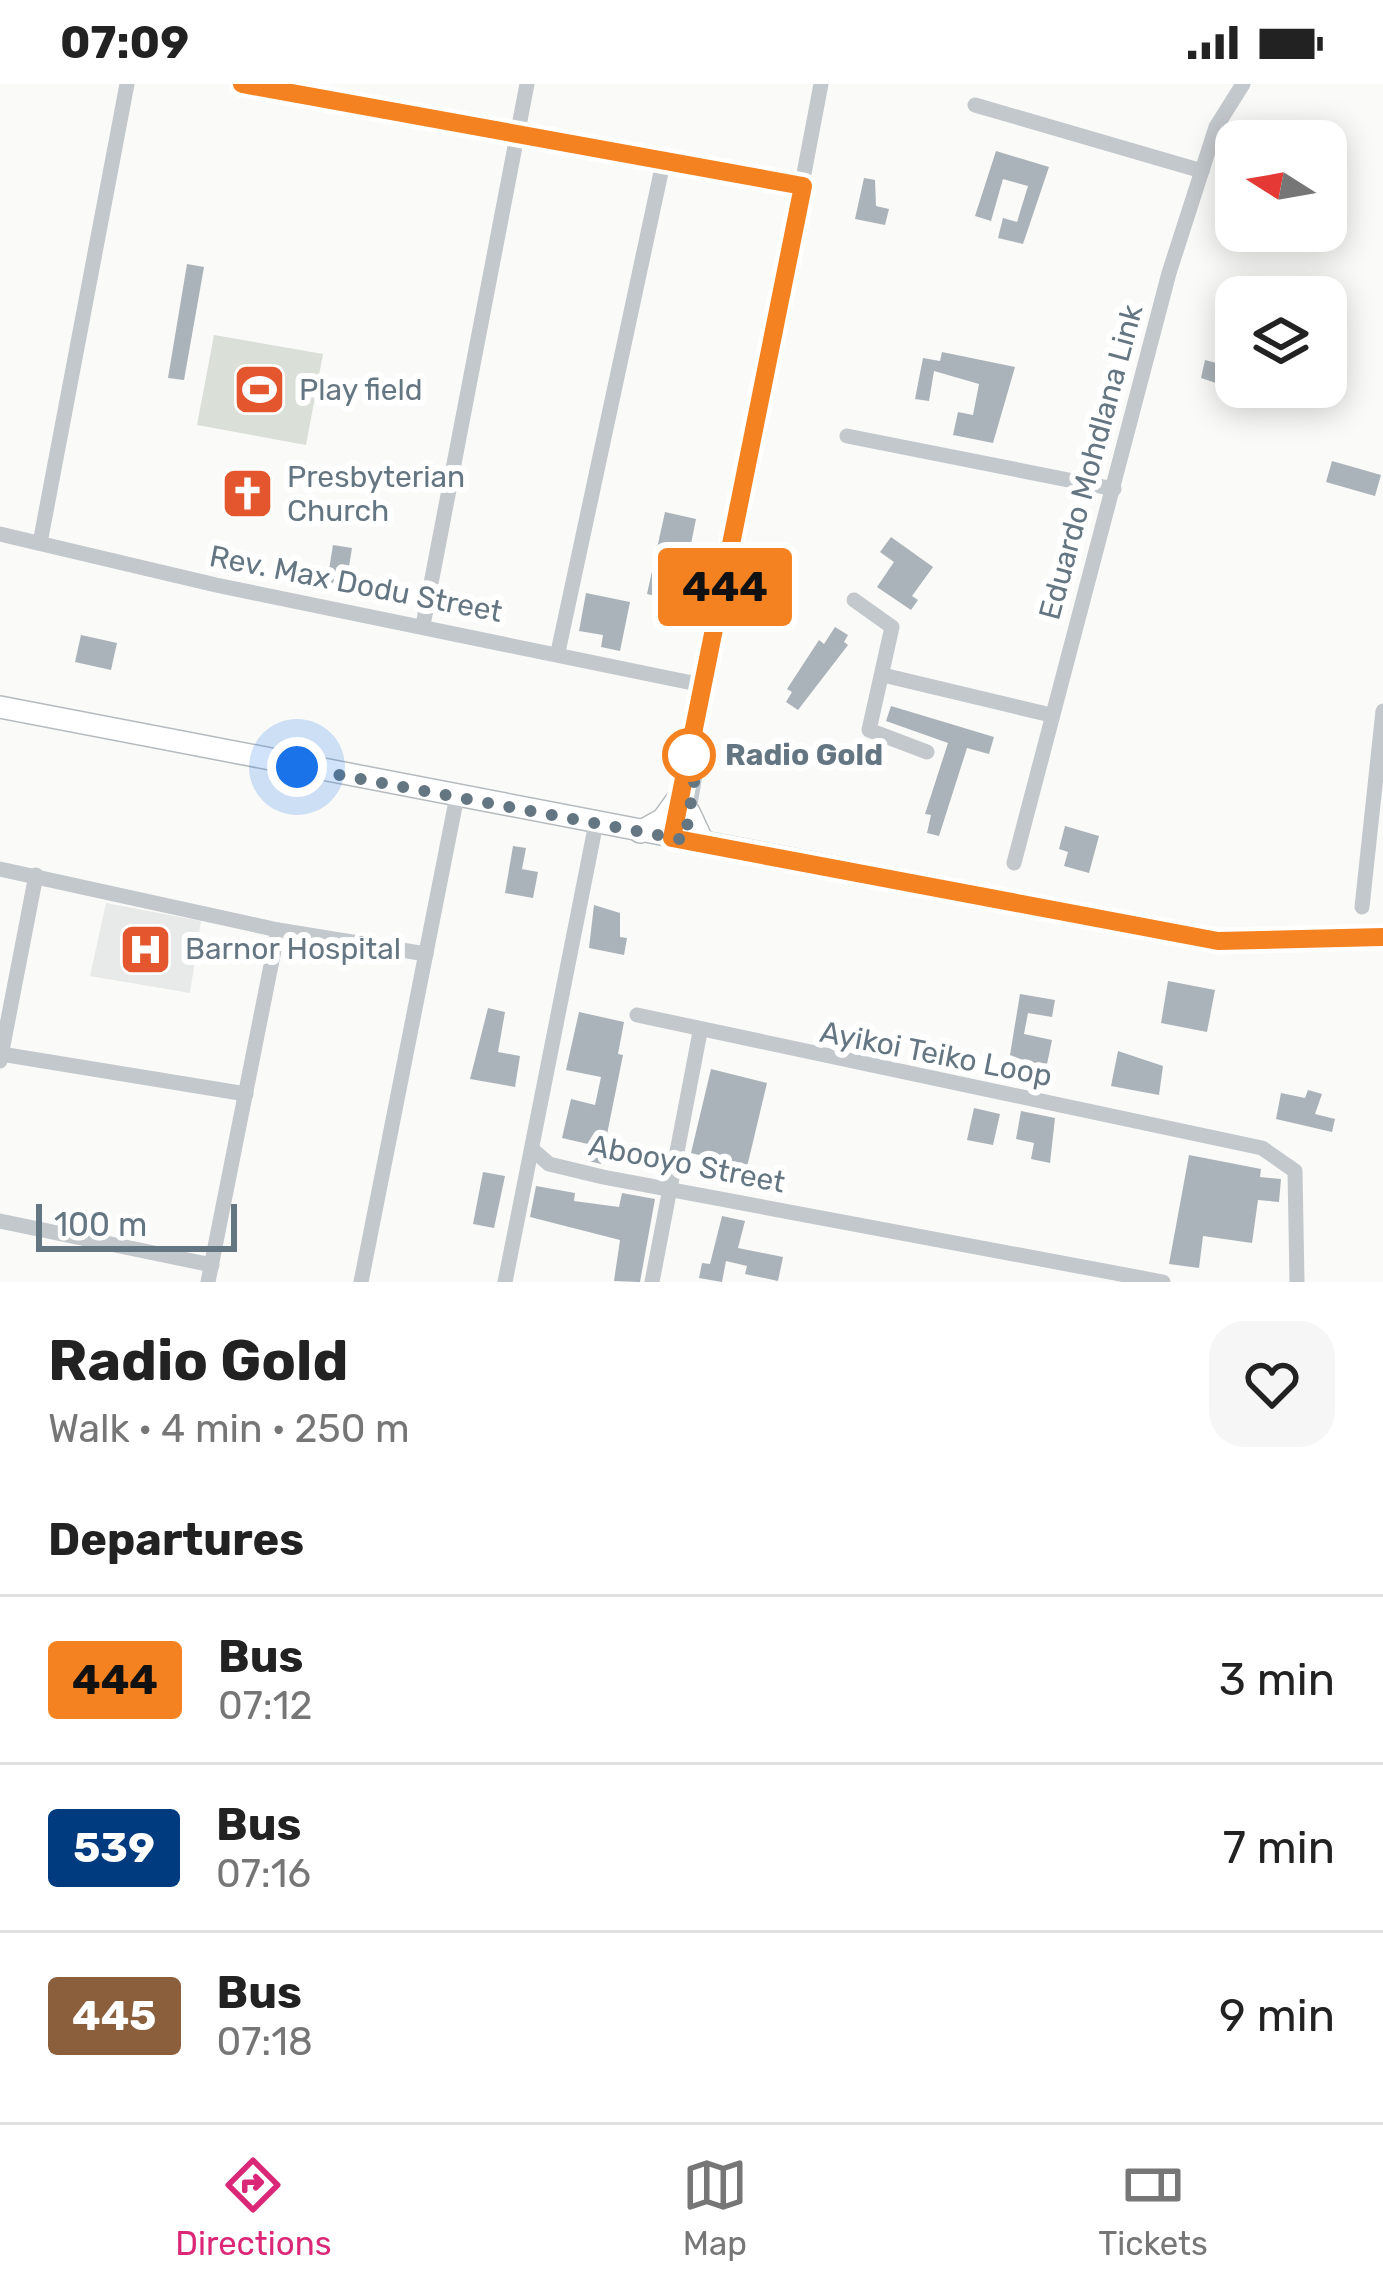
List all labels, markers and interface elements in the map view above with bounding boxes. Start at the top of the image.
text: 07:09 [60,16,189,69]
north arrow [1215,120,1347,252]
map controls [1215,120,1347,408]
button: layers [1215,276,1347,408]
street label: Eduardo Mohdlana Link [1032,300,1151,624]
sports icon: Play field [232,362,288,418]
place label: Play field [299,372,423,408]
place label: Presbyterian Church [287,459,465,529]
church icon: Presbyterian Church [220,466,276,522]
street label: Rev. Max Dodu Street [207,538,506,630]
line badge: 444 [656,548,794,626]
text: 444 [682,562,768,612]
marker: Radio Gold [664,730,714,780]
your location [267,737,327,797]
place label: Radio Gold [725,737,883,773]
hospital icon: Barnor Hospital [118,921,174,977]
place label: Barnor Hospital [185,931,401,967]
street label: Ayikoi Teiko Loop [817,1014,1055,1094]
street label: Abooyo Street [586,1127,788,1201]
scale bar [36,1198,237,1251]
text: 100 m [54,1205,147,1244]
button: heart [1209,1321,1335,1447]
text: Radio Gold [48,1327,348,1394]
text: Walk · 4 min · 250 m [48,1406,410,1452]
text: Departures [48,1513,304,1566]
text: Bus [218,1630,303,1683]
text: 3 min [1219,1653,1335,1706]
text: 444 [72,1655,158,1705]
text: 07:12 [218,1683,312,1729]
text: Bus [216,1798,301,1851]
text: 7 min [1223,1821,1335,1874]
text: 539 [73,1823,155,1873]
text: 07:16 [216,1851,311,1897]
text: Bus [217,1966,302,2019]
text: 9 min [1219,1989,1335,2042]
text: 445 [72,1991,157,2041]
text: 07:18 [217,2019,313,2065]
tab: Directions [175,2152,331,2263]
tab: Map [682,2152,748,2263]
tab: Tickets [1098,2152,1208,2263]

